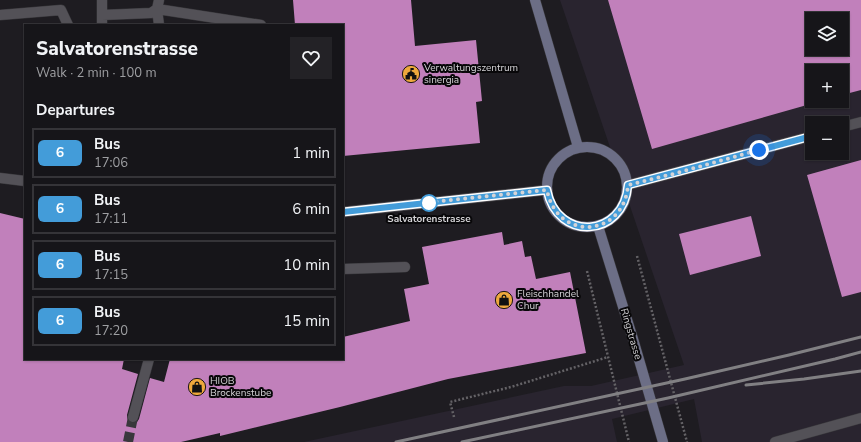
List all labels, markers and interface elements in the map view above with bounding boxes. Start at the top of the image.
map controls [805,12,849,160]
button: layers [805,12,849,56]
text: Salvatorenstrasse [36,36,198,62]
button: heart [290,37,332,79]
place label: Verwaltungszentrum sinergia [423,61,518,87]
text: Walk · 2 min · 100 m [36,64,157,82]
public building icon: Verwaltungszentrum sinergia [401,64,421,84]
button: + [805,64,849,108]
text: Departures [36,100,115,120]
button: − [805,116,849,160]
text: Bus [94,134,120,154]
your location [749,140,769,160]
text: 6 [56,143,64,162]
text: 1 min [292,143,330,163]
text: 17:06 [94,154,128,172]
text: Bus [94,190,120,210]
marker: Salvatorenstrasse [420,194,438,212]
text: 6 [56,199,64,218]
text: 6 min [292,199,330,219]
text: 17:11 [94,210,128,228]
place label: Salvatorenstrasse [387,212,471,226]
text: Bus [94,246,120,266]
text: 6 [56,255,64,274]
text: 10 min [283,255,330,275]
text: 17:15 [94,266,128,284]
place label: Fleischhandel Chur [517,287,579,313]
shop icon: Fleischhandel Chur [494,290,514,310]
text: Bus [94,302,120,322]
street label: Ringstrasse [617,307,645,361]
text: 6 [56,311,64,330]
text: 15 min [283,311,330,331]
text: 17:20 [94,322,128,340]
place label: HIOB Brockenstube [210,374,271,400]
shop icon: HIOB Brockenstube [187,377,207,397]

